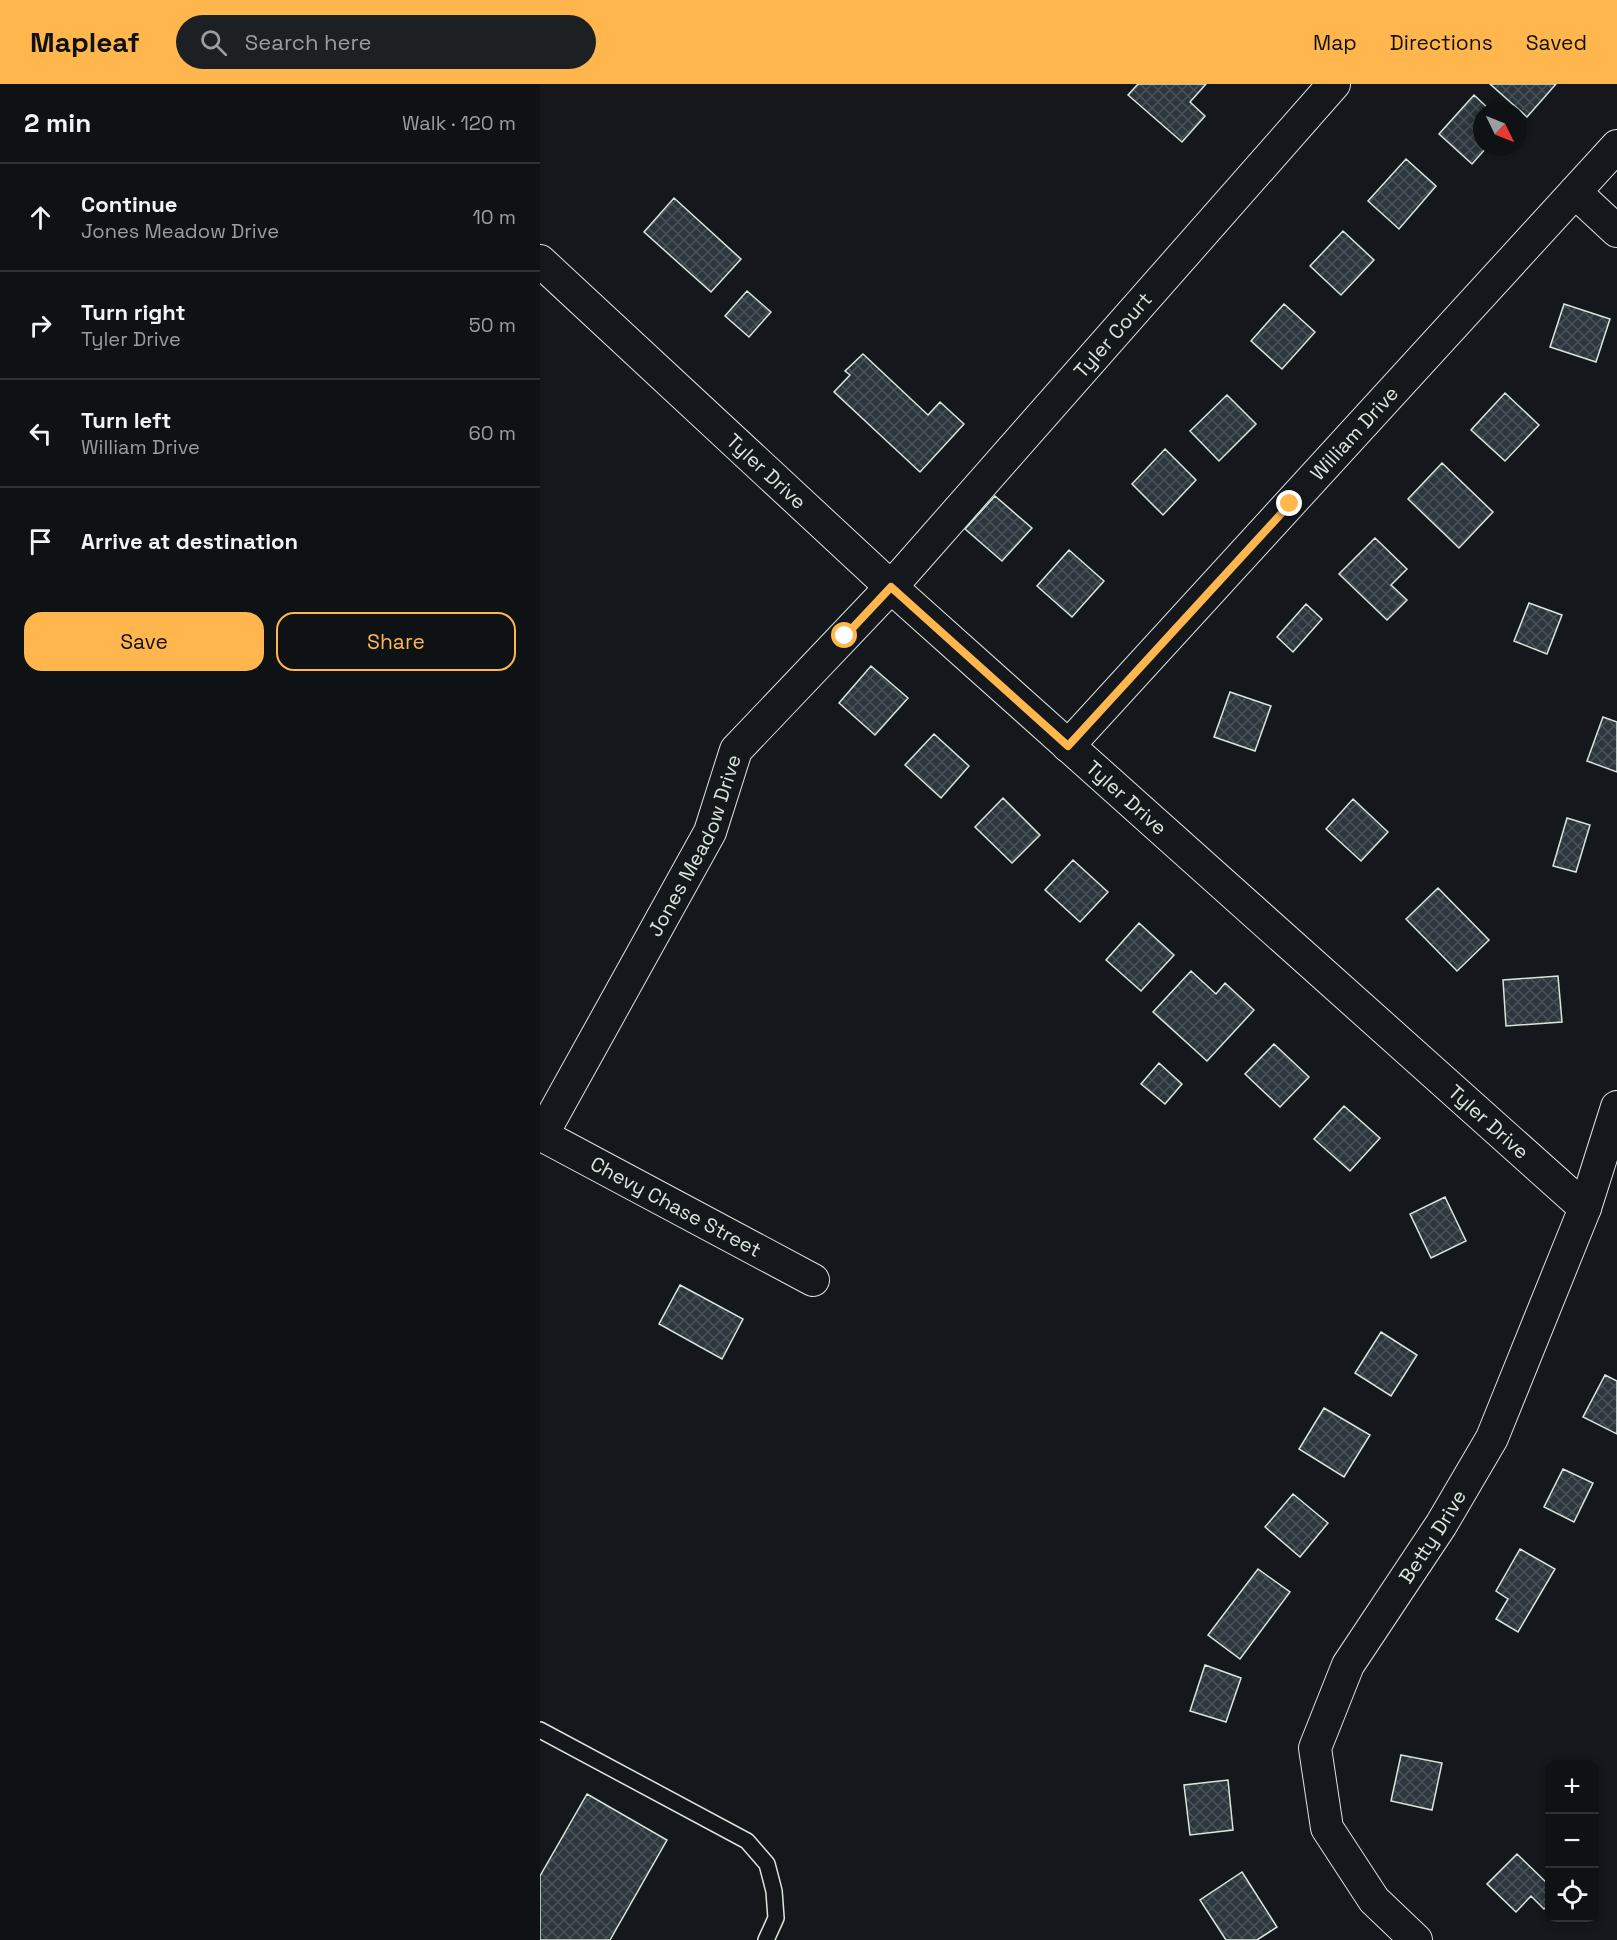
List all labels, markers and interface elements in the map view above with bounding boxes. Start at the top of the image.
search box [176,15,596,69]
text: Mapleaf [30,24,140,60]
icon: search [197,26,230,59]
text: Search here [245,28,372,56]
text: Map [1313,29,1357,56]
text: Directions [1390,29,1493,56]
text: Saved [1526,29,1587,56]
north arrow [1473,102,1527,156]
text: 2 min [24,106,91,140]
text: Walk · 120 m [402,110,516,136]
text: Continue [81,190,177,218]
icon: ahead [24,201,57,234]
text: 10 m [472,204,516,230]
text: Jones Meadow Drive [81,218,279,244]
street label: Tyler Court [1068,287,1158,384]
text: Turn right [81,298,186,326]
icon: right [24,309,57,342]
text: 50 m [469,312,516,338]
text: Tyler Drive [81,326,181,352]
street label: William Drive [1304,381,1404,486]
text: Turn left [81,406,171,434]
icon: left [24,417,57,450]
text: 60 m [469,420,516,446]
street label: Tyler Drive [721,428,812,515]
text: William Drive [81,434,200,460]
route end [1276,490,1302,516]
icon: arrive [24,525,57,558]
text: Arrive at destination [81,527,298,555]
button: Save [24,612,264,671]
button: Share [276,612,516,671]
route start [831,622,857,648]
street label: Jones Meadow Drive [642,751,747,941]
street label: Tyler Drive [1081,755,1172,841]
street label: Tyler Drive [1443,1079,1535,1165]
street label: Chevy Chase Street [586,1150,766,1263]
street label: Betty Drive [1393,1485,1472,1588]
map controls [1545,1760,1599,1922]
button: + [1545,1760,1599,1814]
button: − [1545,1814,1599,1868]
button: locate [1545,1868,1599,1922]

